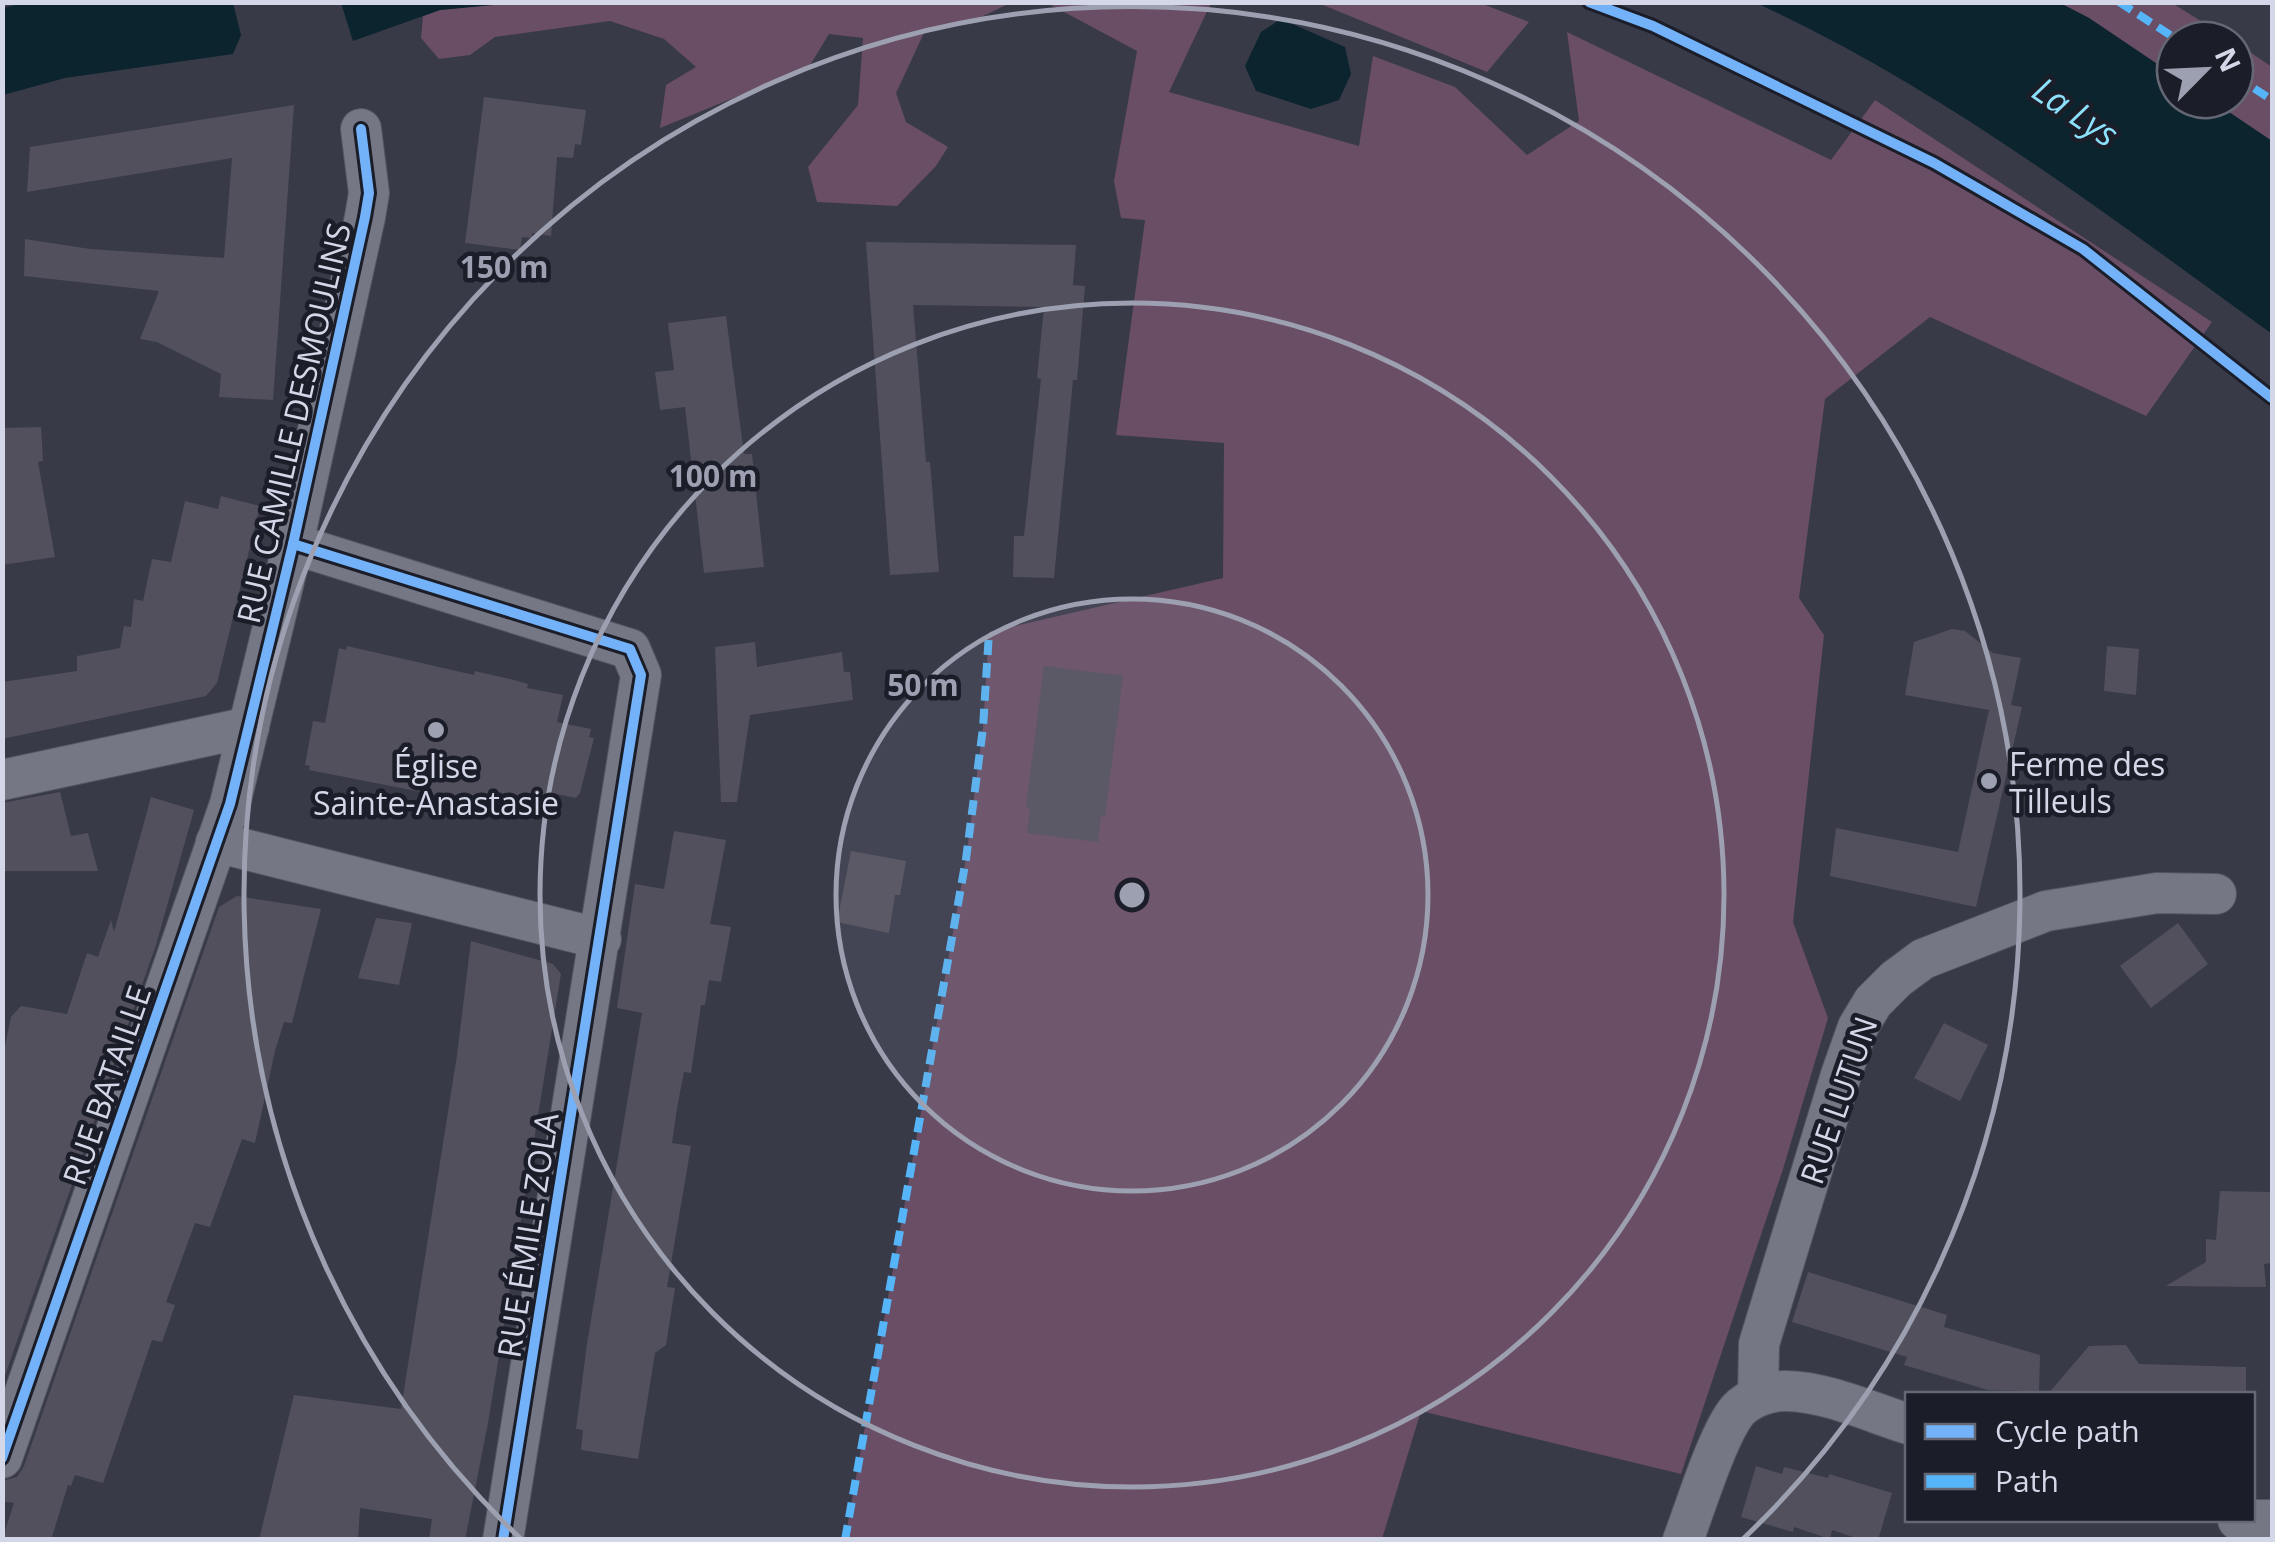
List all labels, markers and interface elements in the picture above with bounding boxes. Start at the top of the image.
north arrow [2155,20,2255,120]
text: N [2207,41,2251,78]
water label: La Lys [2024,65,2128,157]
street label: RUE CAMILLE DESMOULINS [226,219,360,627]
text: 150 m [460,246,548,287]
text: 100 m [669,455,757,496]
text: 50 m [887,664,959,705]
marker: Église Sainte-Anastasie [425,719,447,741]
place label: Ferme des Tilleuls [2009,742,2165,822]
place label: Église Sainte-Anastasie [313,744,559,824]
marker: Ferme des Tilleuls [1978,770,2000,792]
centre of rings [1114,877,1150,913]
street label: RUE BATAILLE [52,980,160,1190]
street label: RUE LUTUN [1789,1011,1887,1189]
street label: RUE ÉMILE ZOLA [486,1109,568,1361]
legend [1905,1392,2255,1522]
text: Cycle path [1995,1410,2140,1451]
text: Path [1995,1460,2059,1501]

